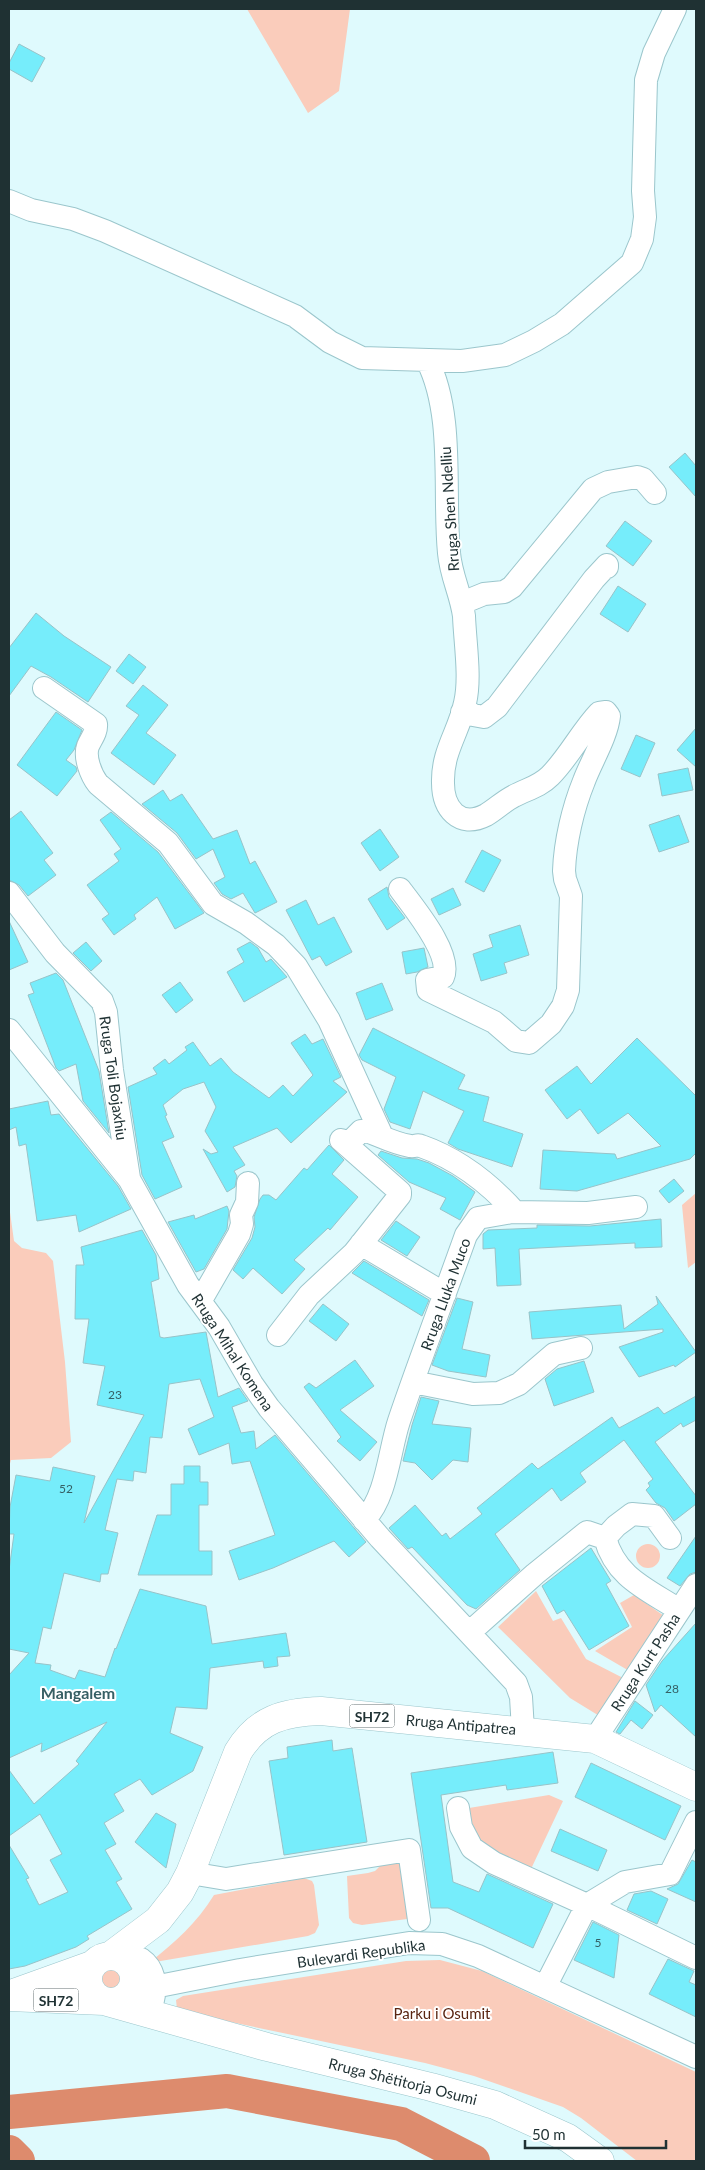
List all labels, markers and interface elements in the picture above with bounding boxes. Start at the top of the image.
street label: Rruga Shen Ndelliu [436,446,462,572]
street label: Rruga Toli Bojaxhiu [96,1015,132,1141]
street label: Rruga Lluka Muco [416,1235,474,1353]
street label: Rruga Mihal Komena [188,1290,278,1414]
house number: 23 [108,1387,122,1402]
house number: 52 [59,1481,73,1496]
street label: Rruga Kurt Pasha [607,1610,683,1714]
house number: 28 [665,1681,679,1696]
district label: Mangalem [41,1683,115,1702]
road number: SH72 [350,1704,394,1728]
street label: Rruga Antipatrea [405,1710,517,1738]
street label: Bulevardi Republika [296,1935,426,1971]
house number: 5 [595,1935,602,1950]
road number: SH72 [34,1988,78,2012]
park label: Parku i Osumit [393,2004,491,2022]
street label: Rruga Shëtitorja Osumi [327,2054,479,2108]
scale bar [525,2118,666,2150]
text: 50 m [532,2125,566,2143]

